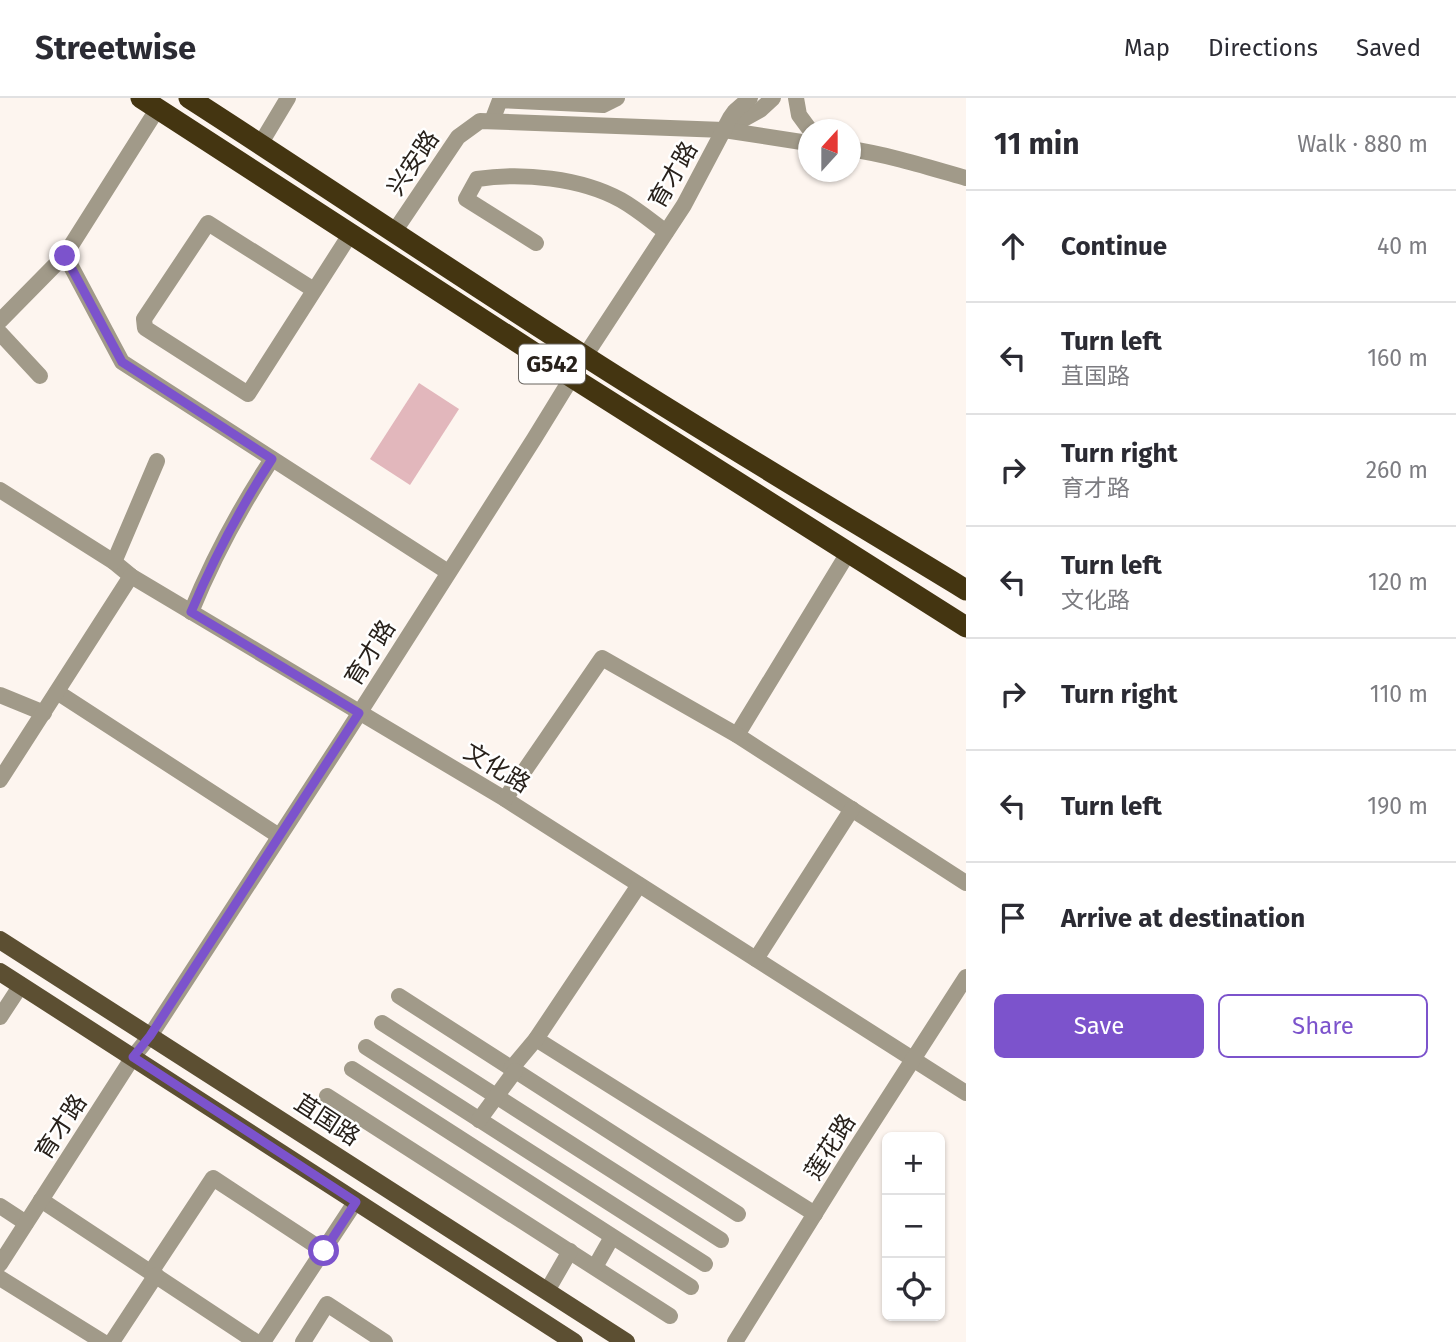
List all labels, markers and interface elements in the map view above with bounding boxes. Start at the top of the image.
text: Streetwise [35,28,196,68]
text: Map [1124,34,1170,62]
text: Directions [1208,34,1318,62]
text: Saved [1356,34,1421,62]
north arrow [798,119,861,182]
street label: 兴安路 [381,125,445,201]
text: 11 min [994,126,1080,162]
text: Walk · 880 m [1297,130,1428,158]
street label: 育才路 [643,137,703,213]
icon: ahead [994,227,1032,265]
text: Continue [1061,231,1167,262]
text: 40 m [1377,232,1428,260]
route end [49,240,80,271]
text: Turn left [1061,326,1162,357]
icon: left [994,339,1032,377]
road number: G542 [519,344,585,384]
text: 160 m [1367,344,1428,372]
text: 苴国路 [1061,362,1130,390]
text: Turn right [1061,438,1178,469]
icon: right [994,451,1032,489]
text: 260 m [1366,456,1428,484]
text: 育才路 [1061,474,1130,502]
text: Turn left [1061,550,1162,581]
icon: left [994,563,1032,601]
text: 120 m [1368,568,1428,596]
text: 文化路 [1061,586,1130,614]
street label: 育才路 [339,615,401,691]
icon: right [994,675,1032,713]
text: Turn right [1061,679,1178,710]
text: 110 m [1370,680,1428,708]
street label: 文化路 [459,737,535,799]
icon: left [994,787,1032,825]
text: Turn left [1061,791,1162,822]
text: 190 m [1367,792,1428,820]
icon: arrive [994,899,1032,937]
text: Arrive at destination [1061,903,1305,934]
button: Save [994,994,1204,1058]
button: Share [1218,994,1428,1058]
street label: 育才路 [30,1089,92,1165]
street label: 苴国路 [289,1089,365,1151]
street label: 莲花路 [799,1109,861,1185]
map controls [882,1132,945,1321]
button: + [882,1132,945,1195]
button: − [882,1195,945,1258]
route start [308,1235,339,1266]
button: locate [882,1258,945,1321]

